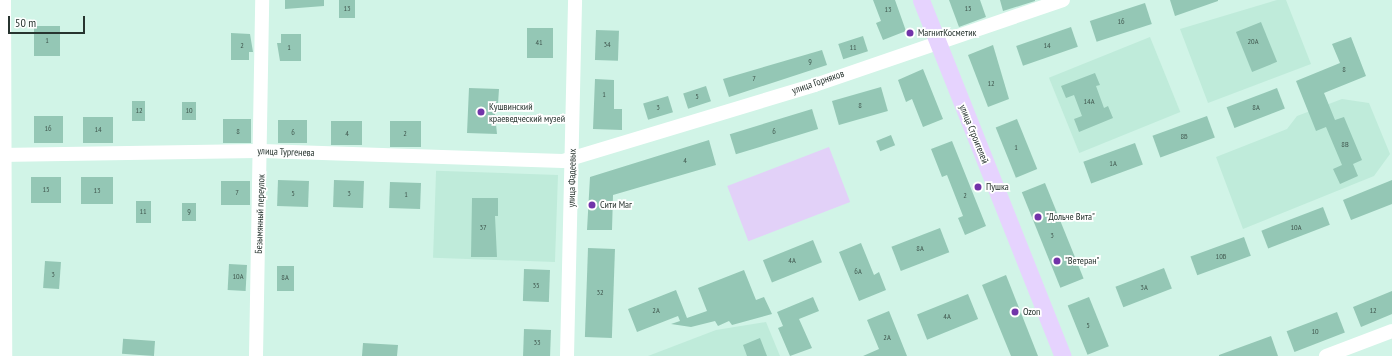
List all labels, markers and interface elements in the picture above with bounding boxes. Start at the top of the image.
house number: 13 [343,4,351,14]
house number: 15 [964,4,972,14]
house number: 13 [884,5,892,15]
scale bar [10,8,87,34]
text: 50 m [15,15,36,30]
house number: 16 [1117,17,1125,27]
place label: МагнитКосметик [918,27,976,39]
marker: МагнитКосметик [905,28,915,38]
house number: 1 [45,36,49,46]
house number: 20А [1248,37,1258,47]
house number: 41 [535,38,543,48]
house number: 34 [603,40,611,50]
house number: 2 [240,41,244,51]
house number: 14 [1043,41,1051,51]
house number: 1 [287,43,291,53]
house number: 11 [849,43,857,53]
house number: 9 [808,57,812,67]
house number: 8 [1342,65,1346,75]
street label: улица Горняков [790,67,846,97]
house number: 7 [752,74,756,84]
house number: 12 [987,79,995,89]
house number: 1 [602,90,606,100]
house number: 5 [695,92,699,102]
house number: 14А [1084,97,1094,107]
place label: Кушвинский краеведческий музей [489,100,565,124]
house number: 8 [858,101,862,111]
house number: 3 [656,103,660,113]
street label: улица Строителей [957,103,991,165]
house number: 8А [1252,103,1260,113]
house number: 12 [135,106,143,116]
house number: 10 [185,106,193,116]
marker: Кушвинский краеведческий музей [476,107,486,117]
house number: 16 [44,124,52,134]
house number: 14 [94,125,102,135]
house number: 8 [236,127,240,137]
house number: 6 [772,127,776,137]
house number: 6 [291,128,295,138]
house number: 4 [345,129,349,139]
house number: 2 [403,129,407,139]
house number: 8Б [1180,132,1188,142]
house number: 8В [1341,140,1349,150]
house number: 1 [1014,143,1018,153]
street label: улица Тургенева [257,145,315,159]
street label: улица Фадеевых [565,148,579,208]
house number: 4 [683,156,687,166]
house number: 1А [1109,159,1117,169]
street label: Безымянный переулок [253,174,267,254]
place label: Пушка [986,181,1009,193]
marker: Пушка [973,182,983,192]
house number: 15 [42,185,50,195]
house number: 13 [93,186,101,196]
house number: 7 [235,188,239,198]
house number: 5 [291,189,295,199]
house number: 3 [347,189,351,199]
house number: 1 [404,190,408,200]
house number: 2 [963,191,967,201]
place label: Сити Маг [600,199,632,211]
marker: Сити Маг [587,200,597,210]
house number: 11 [139,207,147,217]
house number: 9 [187,207,191,217]
place label: "Дольче Вита" [1046,211,1095,223]
marker: "Дольче Вита" [1033,212,1043,222]
house number: 37 [479,223,487,233]
house number: 10А [1291,223,1301,233]
house number: 3 [1050,231,1054,241]
house number: 8А [916,244,924,254]
house number: 10Б [1216,252,1226,262]
place label: "Ветеран" [1065,255,1099,267]
house number: 4А [788,256,796,266]
marker: "Ветеран" [1052,256,1062,266]
house number: 6А [854,267,862,277]
house number: 3 [51,270,55,280]
house number: 10А [233,272,243,282]
house number: 8А [281,273,289,283]
house number: 35 [532,281,540,291]
house number: 3А [1140,283,1148,293]
house number: 32 [596,288,604,298]
house number: 2А [652,306,660,316]
place label: Ozon [1023,306,1041,318]
house number: 12 [1369,306,1377,316]
marker: Ozon [1010,307,1020,317]
house number: 4А [943,312,951,322]
house number: 5 [1086,321,1090,331]
house number: 10 [1311,327,1319,337]
house number: 2А [883,333,891,343]
house number: 33 [533,338,541,348]

